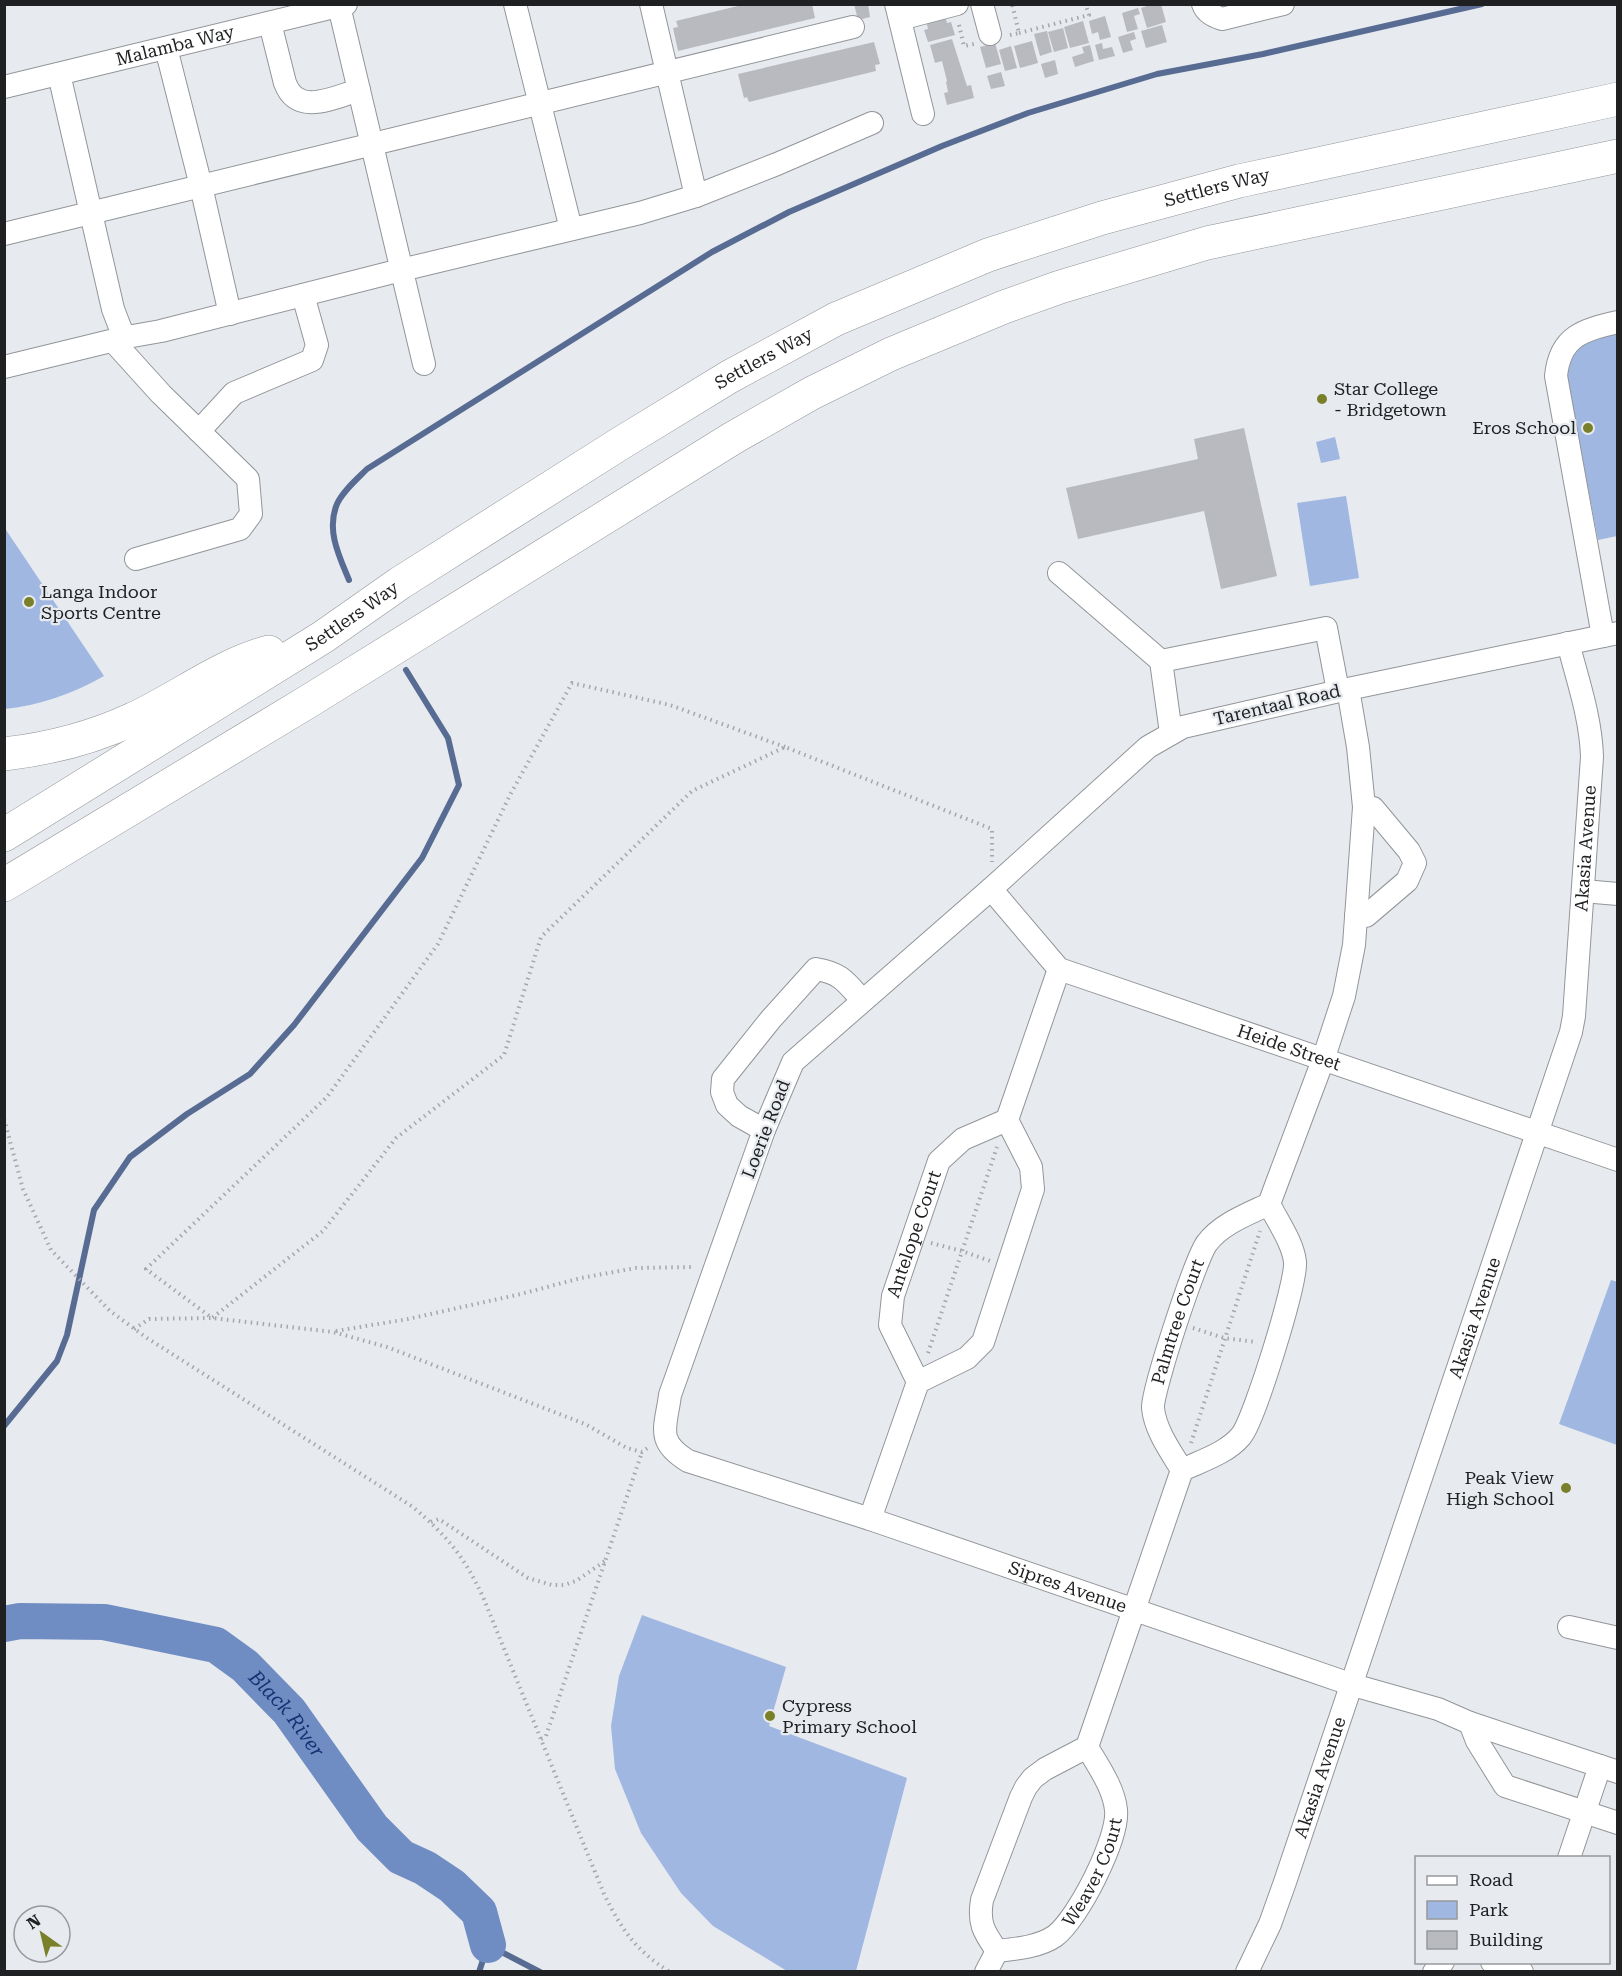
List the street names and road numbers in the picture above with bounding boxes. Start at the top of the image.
street label: Malamba Way [113,20,237,70]
street label: Settlers Way [1162,164,1272,211]
street label: Settlers Way [711,323,816,393]
street label: Settlers Way [301,576,403,655]
street label: Tarentaal Road [1211,680,1343,729]
street label: Akasia Avenue [1570,784,1600,912]
street label: Heide Street [1235,1020,1344,1075]
street label: Loerie Road [737,1076,794,1181]
street label: Antelope Court [882,1167,945,1300]
street label: Akasia Avenue [1444,1254,1505,1381]
street label: Palmtree Court [1147,1255,1208,1387]
street label: Sipres Avenue [1006,1556,1130,1616]
street label: Akasia Avenue [1290,1714,1350,1841]
street label: Weaver Court [1058,1816,1126,1930]

